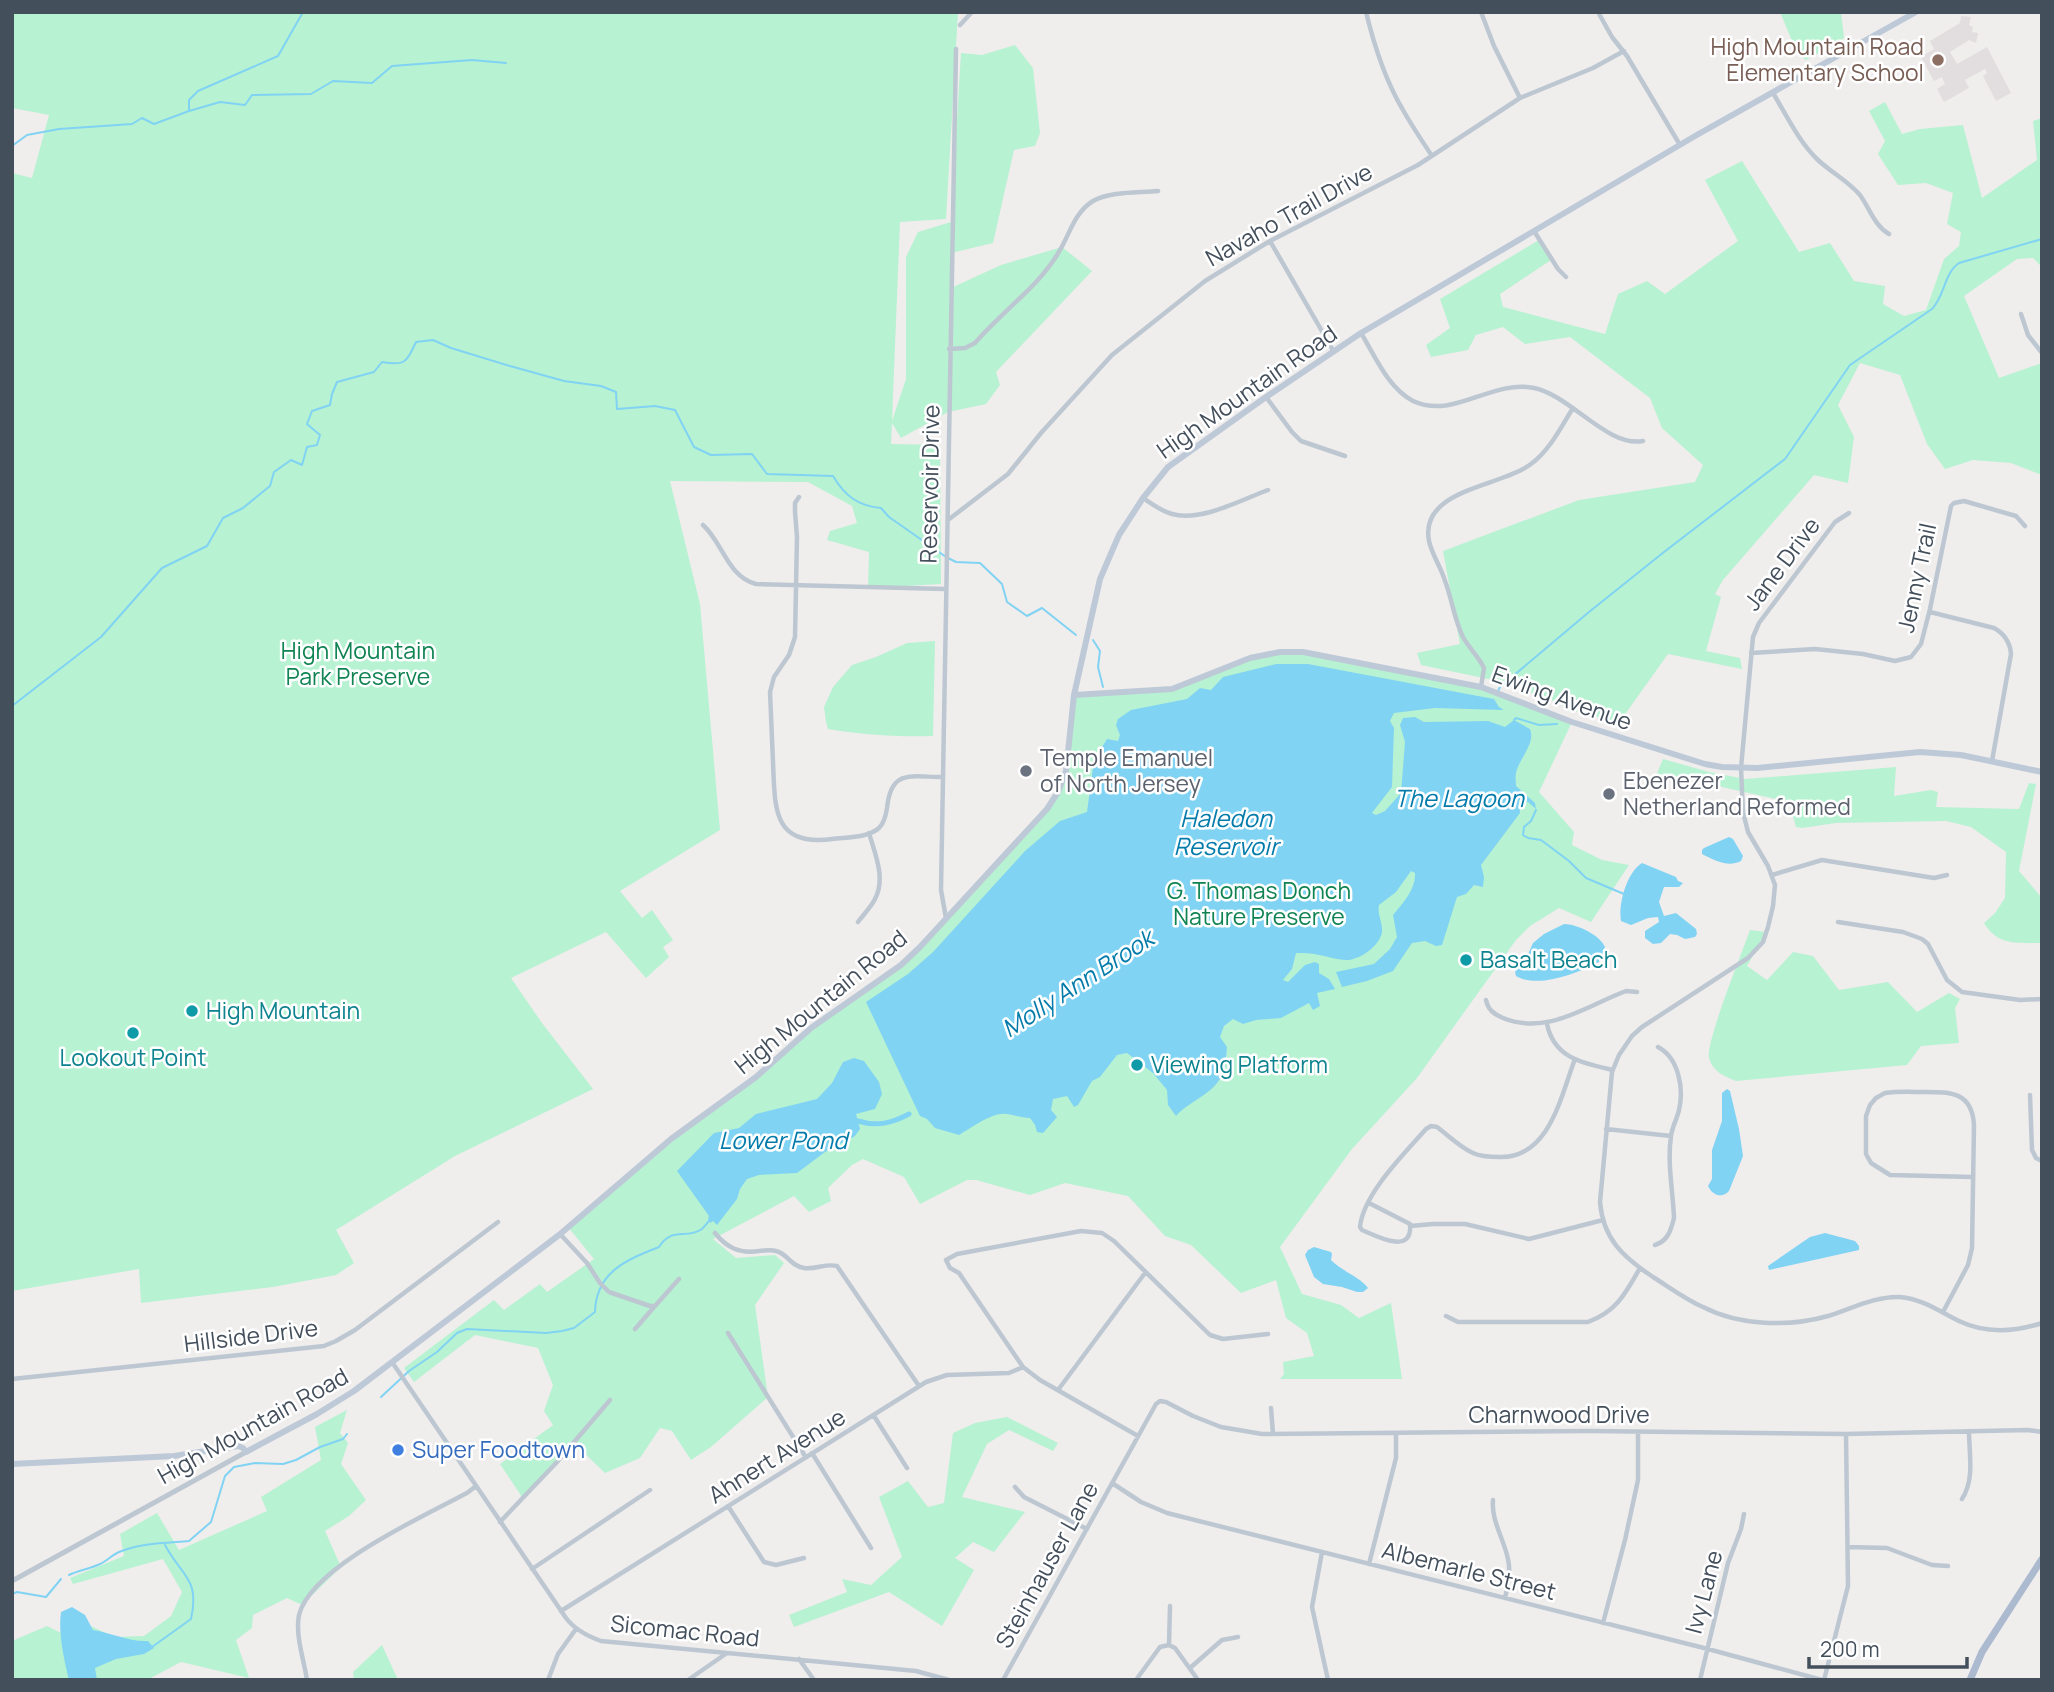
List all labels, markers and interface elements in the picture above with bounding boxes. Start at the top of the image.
place label: High Mountain Road Elementary School [1711,30,1924,88]
marker: High Mountain Road Elementary School [1930,52,1946,68]
street label: Navaho Trail Drive [1199,155,1378,273]
street label: High Mountain Road [1150,317,1343,465]
street label: Reservoir Drive [912,404,946,564]
street label: Jane Drive [1736,510,1827,616]
street label: Jenny Trail [1889,520,1943,636]
park label: High Mountain Park Preserve [281,634,435,692]
street label: Ewing Avenue [1488,657,1637,737]
place label: Temple Emanuel of North Jersey [1040,741,1213,799]
marker: Temple Emanuel of North Jersey [1018,763,1034,779]
place label: Ebenezer Netherland Reformed [1623,764,1851,822]
water label: The Lagoon [1394,781,1525,814]
marker: Ebenezer Netherland Reformed [1601,786,1617,802]
water label: Haledon Reservoir [1174,801,1282,862]
park label: G. Thomas Donch Nature Preserve [1167,874,1351,932]
water label: Molly Ann Brook [995,920,1162,1044]
street label: High Mountain Road [727,922,913,1081]
place label: Basalt Beach [1480,943,1617,975]
marker: Basalt Beach [1458,952,1474,968]
place label: High Mountain [206,994,360,1026]
marker: High Mountain [184,1003,200,1019]
marker: Lookout Point [125,1025,141,1041]
place label: Lookout Point [60,1041,206,1073]
place label: Viewing Platform [1151,1048,1328,1080]
marker: Viewing Platform [1129,1057,1145,1073]
water label: Lower Pond [719,1123,850,1156]
street label: Hillside Drive [182,1311,320,1359]
street label: High Mountain Road [151,1359,354,1491]
street label: Charnwood Drive [1468,1398,1650,1430]
street label: Ahnert Avenue [702,1400,851,1510]
place label: Super Foodtown [412,1433,585,1465]
marker: Super Foodtown [390,1442,406,1458]
street label: Steinhauser Lane [987,1476,1105,1653]
street label: Albemarle Street [1379,1533,1560,1607]
street label: Ivy Lane [1677,1546,1730,1637]
street label: Sicomac Road [609,1606,761,1654]
scale bar [1809,1626,1966,1670]
text: 200 m [1820,1635,1880,1663]

